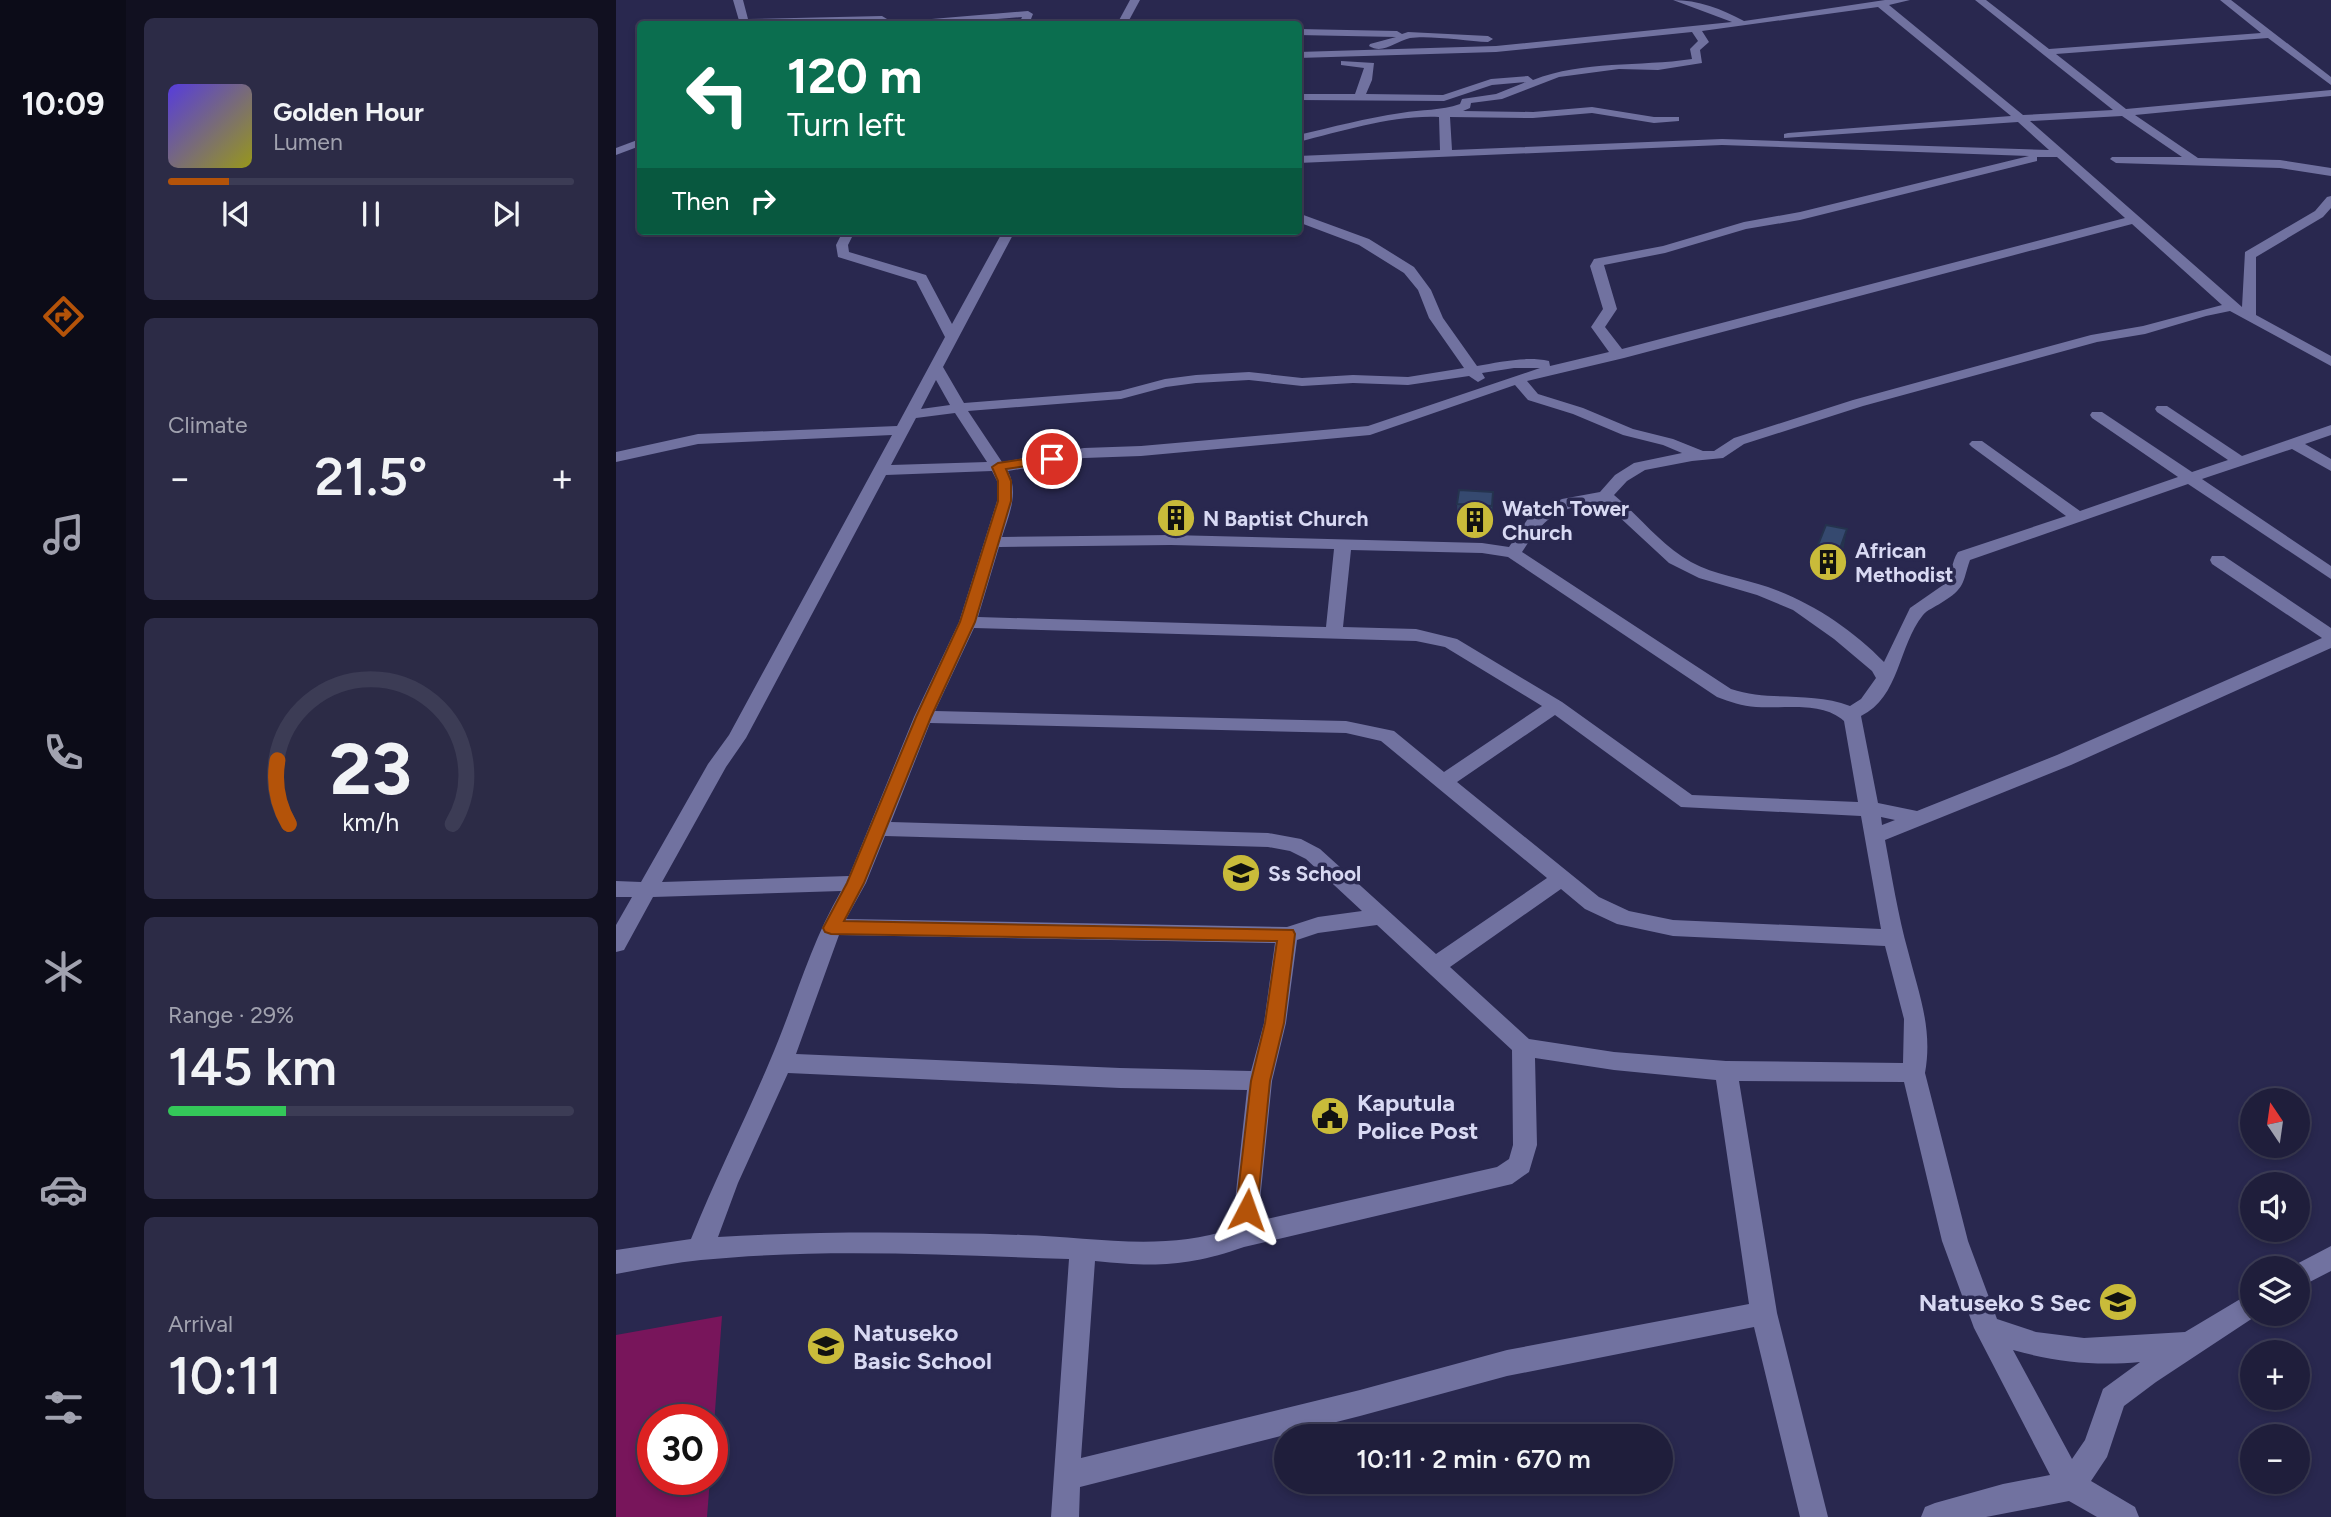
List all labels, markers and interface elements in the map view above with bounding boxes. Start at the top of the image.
text: 120 m [787,46,922,105]
icon: left [672,49,763,140]
text: 10:09 [21,85,105,123]
text: Golden Hour [273,96,424,128]
text: Turn left [787,106,906,144]
text: Lumen [273,128,343,156]
icon: right [744,182,782,220]
text: Then [672,185,730,217]
icon: previous [217,195,255,233]
icon: pause [352,195,390,233]
icon: next [487,195,525,233]
icon: directions [39,292,88,341]
text: Climate [168,411,247,439]
pin [1022,429,1082,489]
icon: arrive [1033,440,1071,478]
text: 21.5° [314,446,428,508]
text: − [168,455,192,501]
text: + [550,455,574,501]
place label: Watch Tower Church [1502,496,1629,545]
building icon: N Baptist Church [1155,497,1197,539]
building icon: Watch Tower Church [1454,499,1496,541]
place label: N Baptist Church [1203,506,1369,531]
icon: music [39,510,88,559]
place label: African Methodist [1855,538,1953,587]
building icon: African Methodist [1807,541,1849,583]
text: 23 [330,726,412,813]
icon: phone [39,728,88,777]
text: km/h [342,807,400,837]
school or university icon: Ss School [1220,852,1262,894]
place label: Ss School [1268,861,1361,886]
icon: climate [39,947,88,996]
text: Range · 29% [168,1001,294,1029]
text: 145 km [168,1036,337,1098]
place label: Kaputula Police Post [1357,1088,1479,1145]
north arrow [2240,1088,2310,1158]
map controls [2240,1088,2310,1494]
public building icon: Kaputula Police Post [1309,1095,1351,1137]
icon: car [39,1165,88,1214]
button: sound [2240,1172,2310,1242]
position arrow [1210,1173,1284,1247]
button: layers [2240,1256,2310,1326]
school or university icon: Natuseko S Sec [2097,1281,2139,1323]
place label: Natuseko S Sec [1919,1288,2091,1317]
text: Arrival [168,1310,233,1338]
place label: Natuseko Basic School [853,1318,992,1375]
school or university icon: Natuseko Basic School [805,1325,847,1367]
button: + [2240,1340,2310,1410]
text: 10:11 [168,1345,282,1407]
icon: filters [39,1383,88,1432]
speed limit sign: 30 [637,1404,728,1495]
button: − [2240,1424,2310,1494]
text: 10:11 · 2 min · 670 m [1356,1443,1591,1475]

